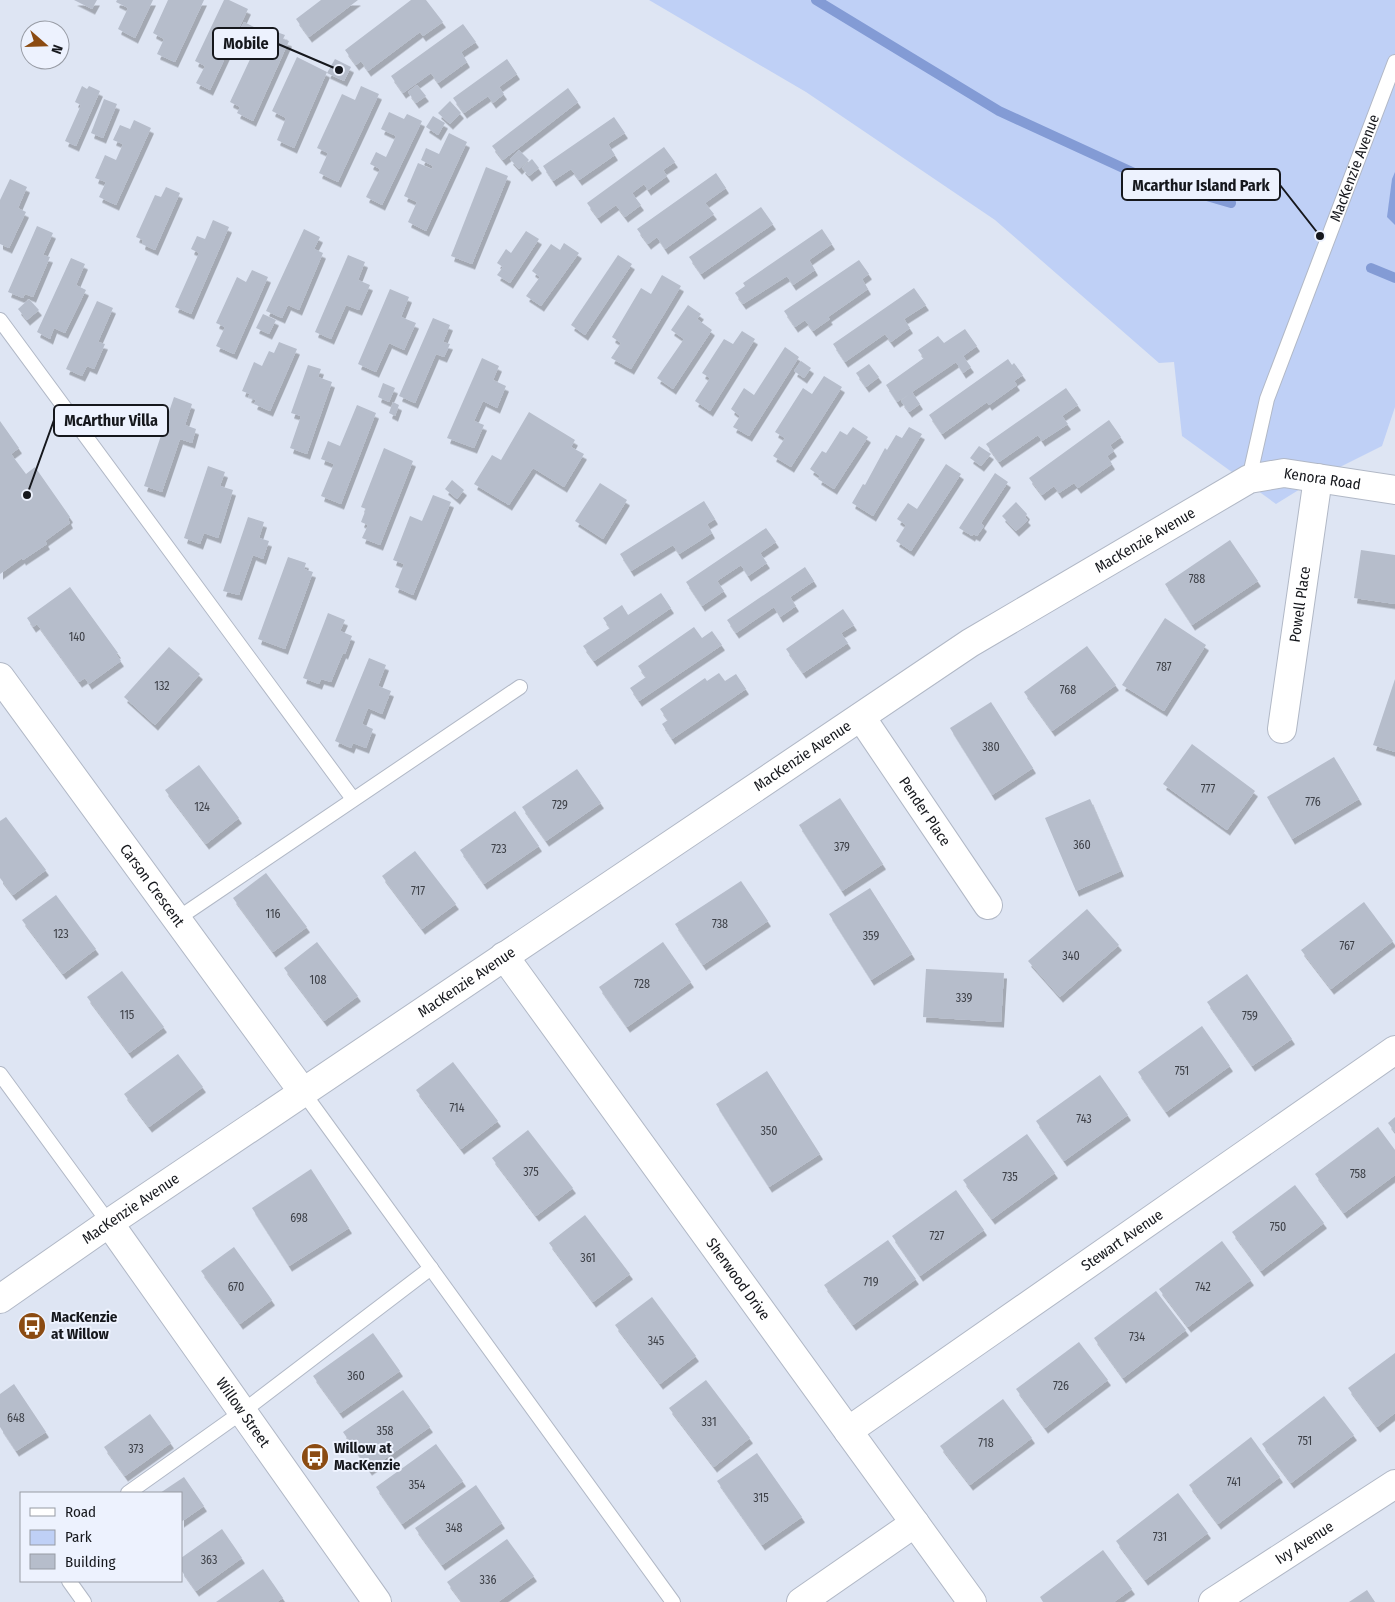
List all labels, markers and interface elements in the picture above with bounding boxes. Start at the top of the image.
north arrow [20,20,70,70]
callout: Mobile [213,28,278,59]
text: Mobile [223,34,269,53]
text: N [47,42,66,56]
street label: MacKenzie Avenue [1326,112,1383,224]
callout: Mcarthur Island Park [1122,169,1280,200]
text: Mcarthur Island Park [1132,176,1271,195]
callout: McArthur Villa [54,405,168,436]
text: McArthur Villa [64,411,158,430]
street label: Kenora Road [1283,464,1362,494]
street label: MacKenzie Avenue [1092,504,1198,577]
street label: Powell Place [1286,565,1314,643]
house number: 788 [1189,572,1205,586]
house number: 140 [69,630,85,644]
house number: 787 [1156,660,1172,674]
house number: 132 [154,679,170,693]
house number: 768 [1060,683,1076,697]
street label: MacKenzie Avenue [750,717,854,795]
house number: 380 [982,740,1000,754]
street label: Pender Place [895,773,955,849]
house number: 777 [1201,782,1215,796]
house number: 776 [1305,795,1321,809]
house number: 729 [552,798,568,812]
house number: 124 [194,800,210,814]
house number: 360 [1073,838,1091,852]
street label: Carson Crescent [116,840,188,930]
house number: 379 [834,840,850,854]
house number: 723 [491,842,507,856]
house number: 717 [411,884,425,898]
house number: 116 [265,907,281,921]
house number: 738 [712,917,728,931]
house number: 123 [53,927,69,941]
house number: 359 [863,929,879,943]
house number: 767 [1339,939,1355,953]
street label: MacKenzie Avenue [415,943,519,1021]
house number: 340 [1062,949,1080,963]
house number: 108 [310,973,326,987]
house number: 728 [634,977,650,991]
house number: 339 [956,991,972,1005]
house number: 115 [120,1008,135,1022]
house number: 759 [1242,1009,1258,1023]
house number: 751 [1175,1064,1189,1078]
house number: 714 [449,1101,465,1115]
house number: 743 [1076,1112,1092,1126]
house number: 350 [760,1124,778,1138]
house number: 375 [523,1165,539,1179]
house number: 758 [1350,1167,1366,1181]
street label: MacKenzie Avenue [79,1169,183,1248]
house number: 735 [1002,1170,1018,1184]
street label: Stewart Avenue [1078,1205,1166,1275]
house number: 698 [290,1211,308,1225]
house number: 750 [1270,1220,1286,1234]
house number: 727 [930,1229,945,1243]
street label: Sherwood Drive [702,1235,774,1324]
house number: 361 [580,1251,596,1265]
house number: 719 [863,1275,879,1289]
house number: 670 [228,1280,244,1294]
house number: 742 [1195,1280,1211,1294]
place label: MacKenzie at Willow [51,1308,118,1343]
bus stop icon: MacKenzie at Willow [17,1311,47,1341]
house number: 734 [1129,1330,1145,1344]
house number: 345 [648,1334,665,1348]
house number: 360 [347,1369,365,1383]
street label: Willow Street [212,1374,274,1451]
house number: 726 [1053,1379,1069,1393]
house number: 648 [7,1411,25,1425]
house number: 331 [701,1415,717,1429]
house number: 358 [377,1424,393,1438]
house number: 751 [1298,1434,1312,1448]
house number: 718 [978,1436,994,1450]
place label: Willow at MacKenzie [334,1439,401,1474]
house number: 373 [128,1442,144,1456]
bus stop icon: Willow at MacKenzie [300,1442,330,1472]
house number: 741 [1227,1475,1241,1489]
house number: 354 [409,1478,426,1492]
house number: 315 [753,1491,769,1505]
legend [20,1492,182,1582]
text: Road [65,1503,96,1521]
street label: Ivy Avenue [1272,1517,1337,1568]
house number: 348 [445,1521,463,1535]
text: Park [65,1528,92,1546]
house number: 731 [1153,1530,1167,1544]
text: Building [65,1553,116,1571]
house number: 363 [201,1553,217,1567]
house number: 336 [480,1573,496,1587]

